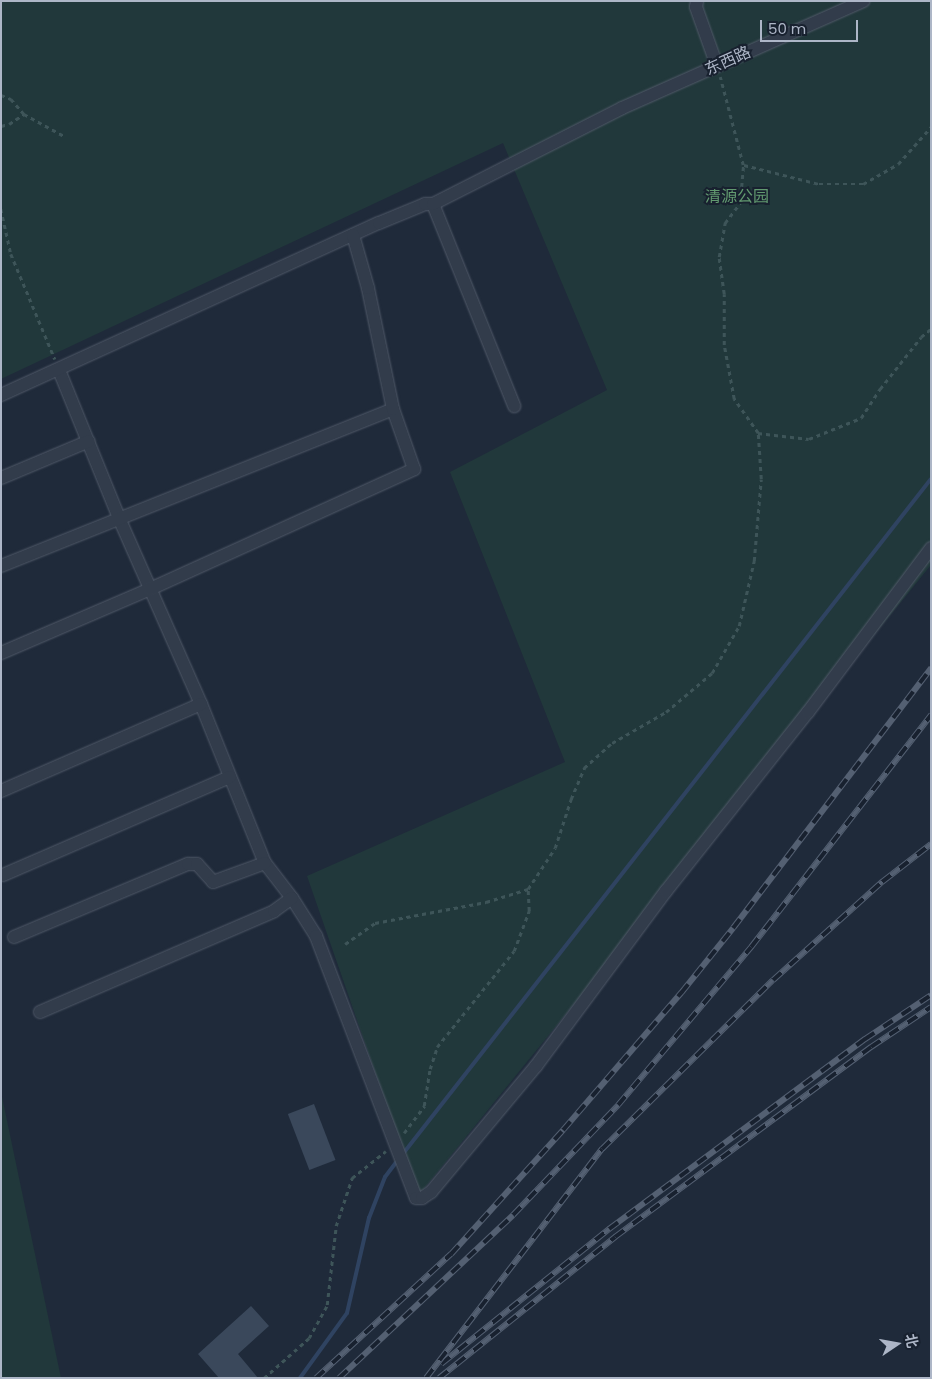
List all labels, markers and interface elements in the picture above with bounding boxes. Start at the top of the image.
scale bar [762,10,860,42]
text: 50 m [768,18,806,39]
street label: 东西路 [702,42,754,80]
park label: 清源公园 [705,187,769,207]
north arrow [872,1319,922,1369]
text: 北 [900,1332,923,1350]

